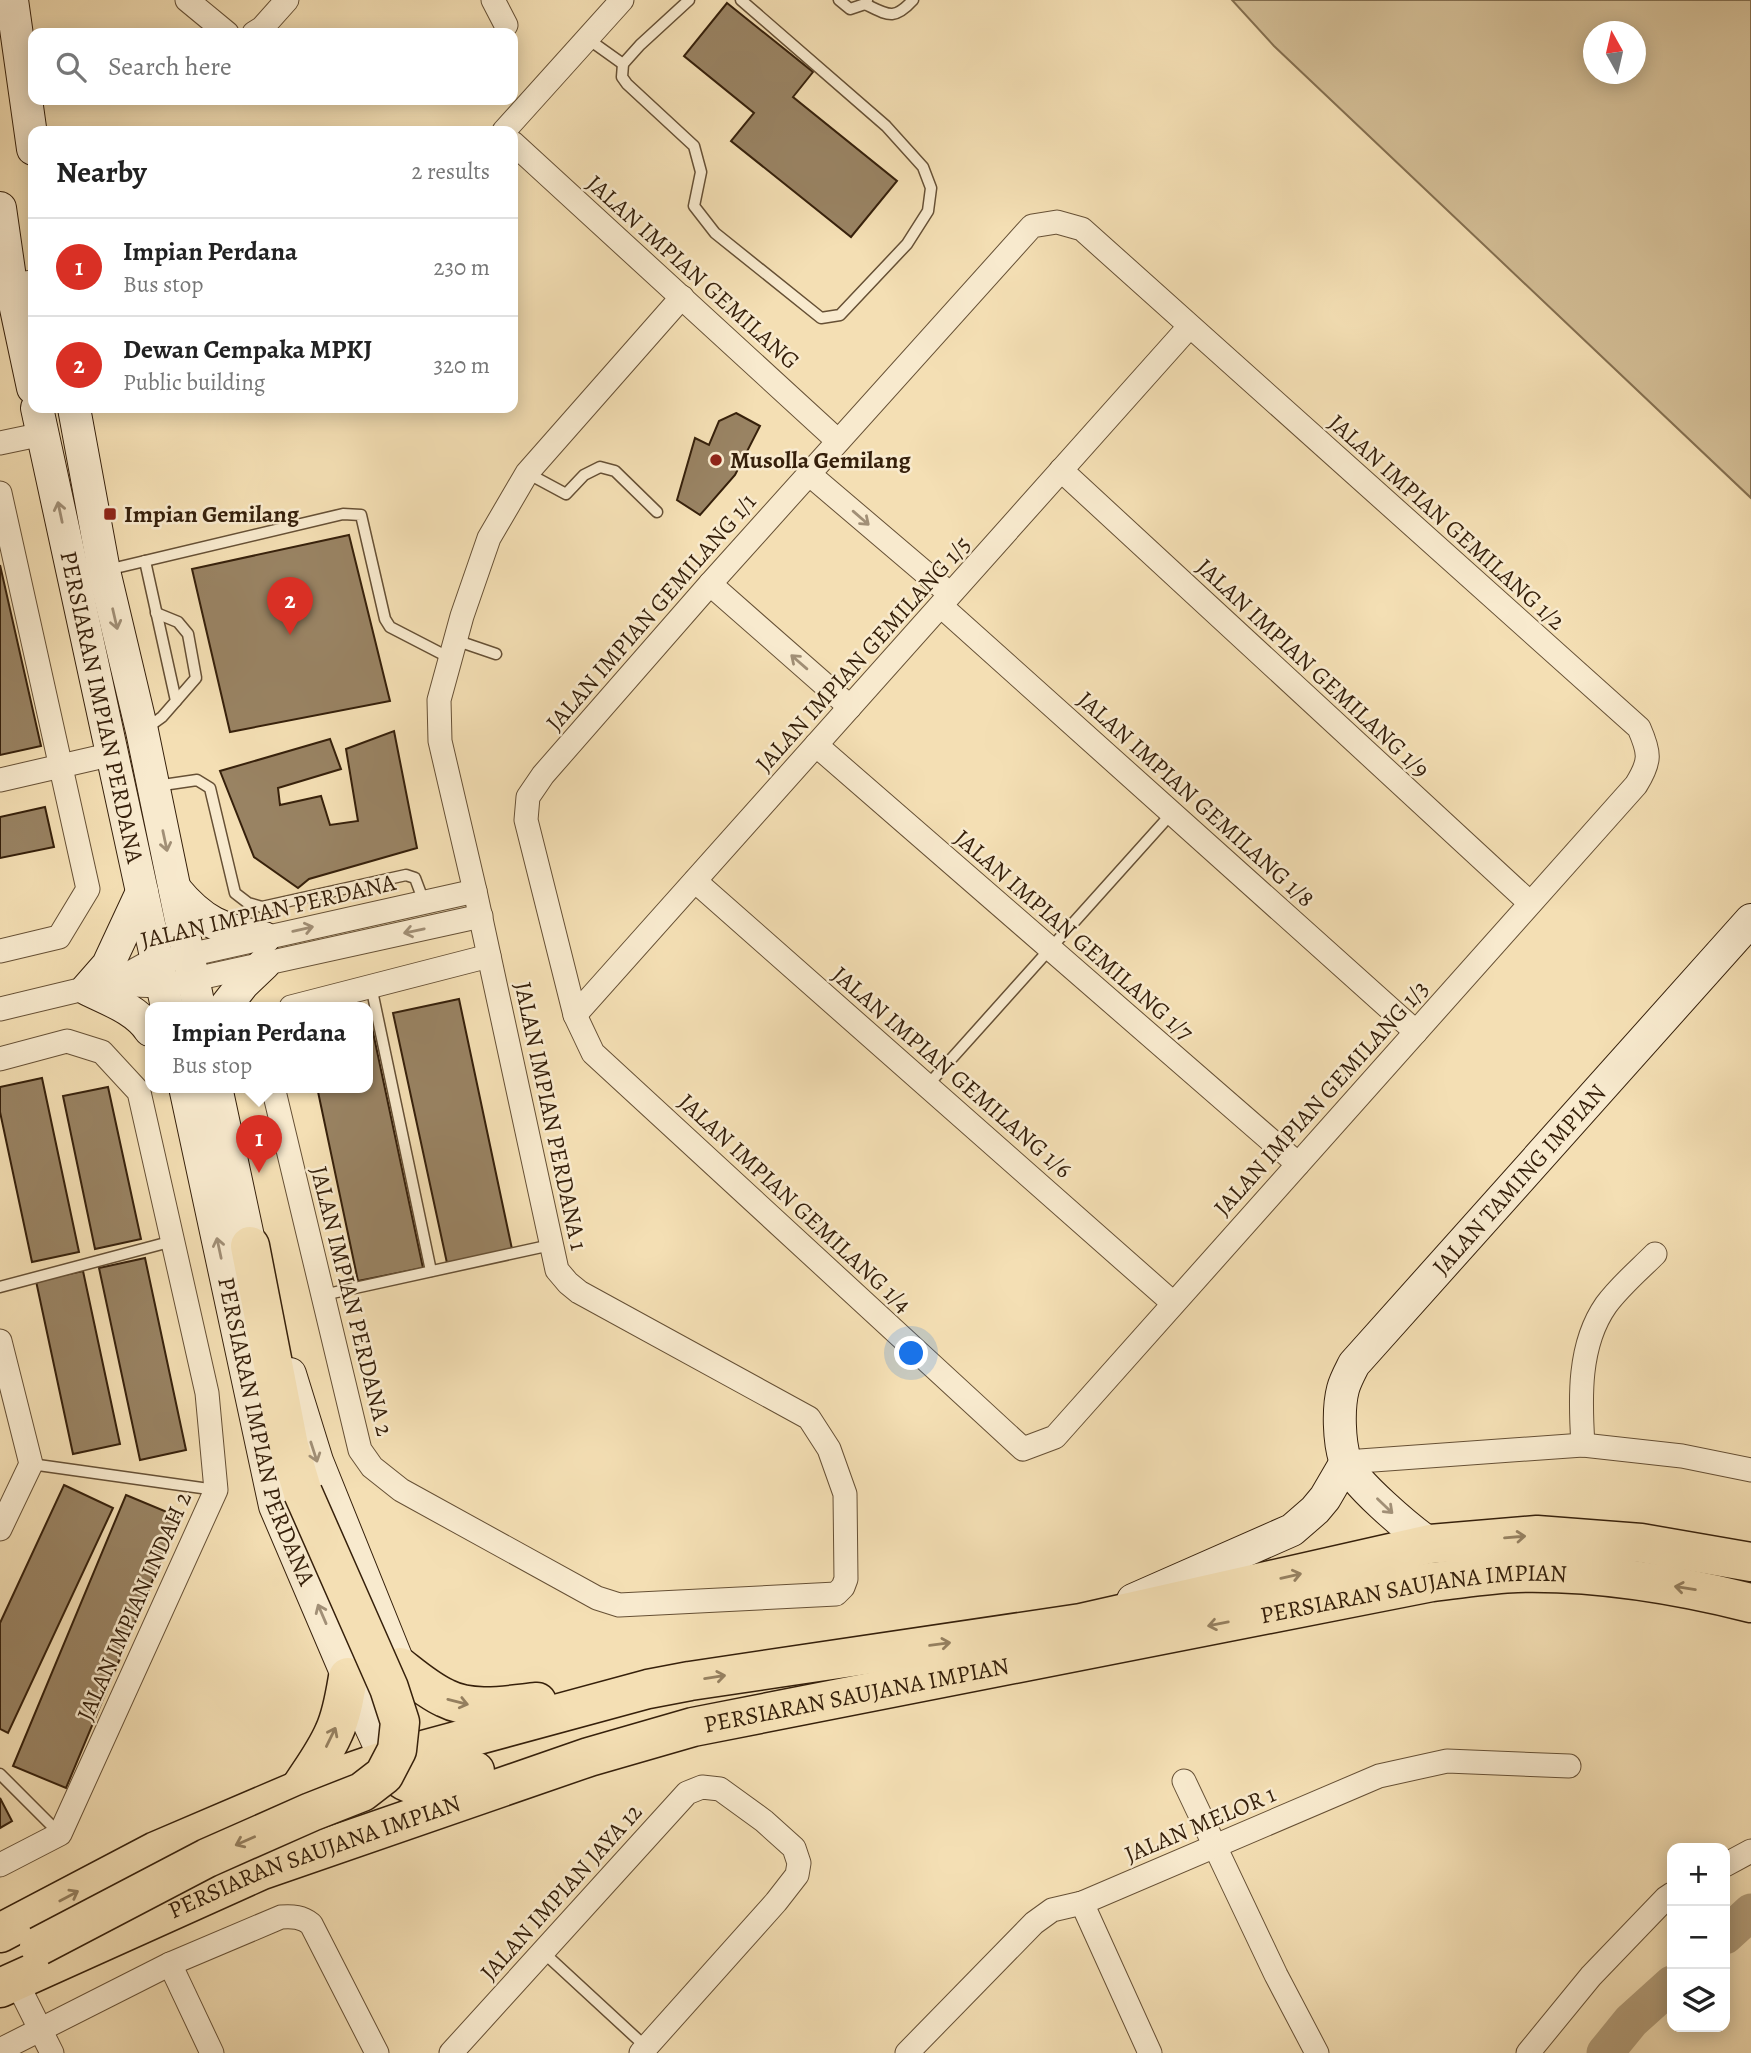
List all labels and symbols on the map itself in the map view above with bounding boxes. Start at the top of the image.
north arrow [1583,21,1646,84]
street label: JALAN IMPIAN GEMILANG [580,168,806,376]
street label: JALAN IMPIAN GEMILANG 1/2 [1322,407,1572,637]
place label: Musolla Gemilang [730,444,911,476]
marker: Musolla Gemilang [708,452,724,468]
street label: JALAN IMPIAN GEMILANG 1/1 [539,486,763,738]
place label: Impian Gemilang [124,498,300,530]
one-way arrow [53,501,67,524]
marker: Impian Gemilang [102,506,118,522]
one-way arrow [852,510,870,526]
street label: JALAN IMPIAN GEMILANG 1/5 [748,529,978,779]
street label: PERSIARAN IMPIAN PERDANA [52,548,152,867]
street label: JALAN IMPIAN GEMILANG 1/9 [1189,551,1437,785]
pin: 2 [267,577,313,635]
one-way arrow [109,607,123,630]
one-way arrow [790,654,808,670]
street label: JALAN IMPIAN GEMILANG 1/8 [1071,684,1321,914]
street label: JALAN IMPIAN GEMILANG 1/7 [948,822,1201,1048]
one-way arrow [158,829,172,852]
street label: JALAN IMPIAN PERDANA [137,866,400,956]
one-way arrow [291,922,314,936]
one-way arrow [403,925,426,938]
street label: JALAN IMPIAN GEMILANG 1/6 [825,959,1079,1185]
street label: JALAN IMPIAN GEMILANG 1/3 [1206,973,1436,1223]
street label: JALAN IMPIAN PERDANA 1 [507,979,595,1253]
street label: JALAN TAMING IMPIAN [1425,1077,1613,1282]
street label: JALAN IMPIAN GEMILANG 1/4 [671,1086,919,1320]
pin: 1 [236,1115,282,1173]
street label: JALAN IMPIAN PERDANA 2 [303,1163,401,1439]
one-way arrow [212,1237,226,1260]
street label: PERSIARAN IMPIAN PERDANA [210,1274,323,1591]
your location [894,1336,928,1370]
one-way arrow [309,1440,321,1462]
street label: JALAN IMPIAN INDAH 2 [69,1486,199,1726]
one-way arrow [1376,1498,1393,1515]
one-way arrow [1503,1530,1526,1543]
street label: PERSIARAN SAUJANA IMPIAN [1257,1557,1568,1631]
one-way arrow [1279,1568,1302,1582]
one-way arrow [1674,1581,1696,1594]
one-way arrow [314,1604,327,1626]
one-way arrow [1207,1617,1230,1631]
one-way arrow [928,1637,951,1650]
street label: PERSIARAN SAUJANA IMPIAN [701,1649,1012,1741]
one-way arrow [703,1671,726,1684]
one-way arrow [446,1696,468,1709]
one-way arrow [325,1727,339,1748]
street label: JALAN MELOR 1 [1119,1778,1281,1870]
street label: PERSIARAN SAUJANA IMPIAN [163,1787,465,1926]
street label: JALAN IMPIAN JAYA 12 [473,1797,649,1987]
one-way arrow [234,1835,256,1848]
one-way arrow [58,1889,79,1903]

